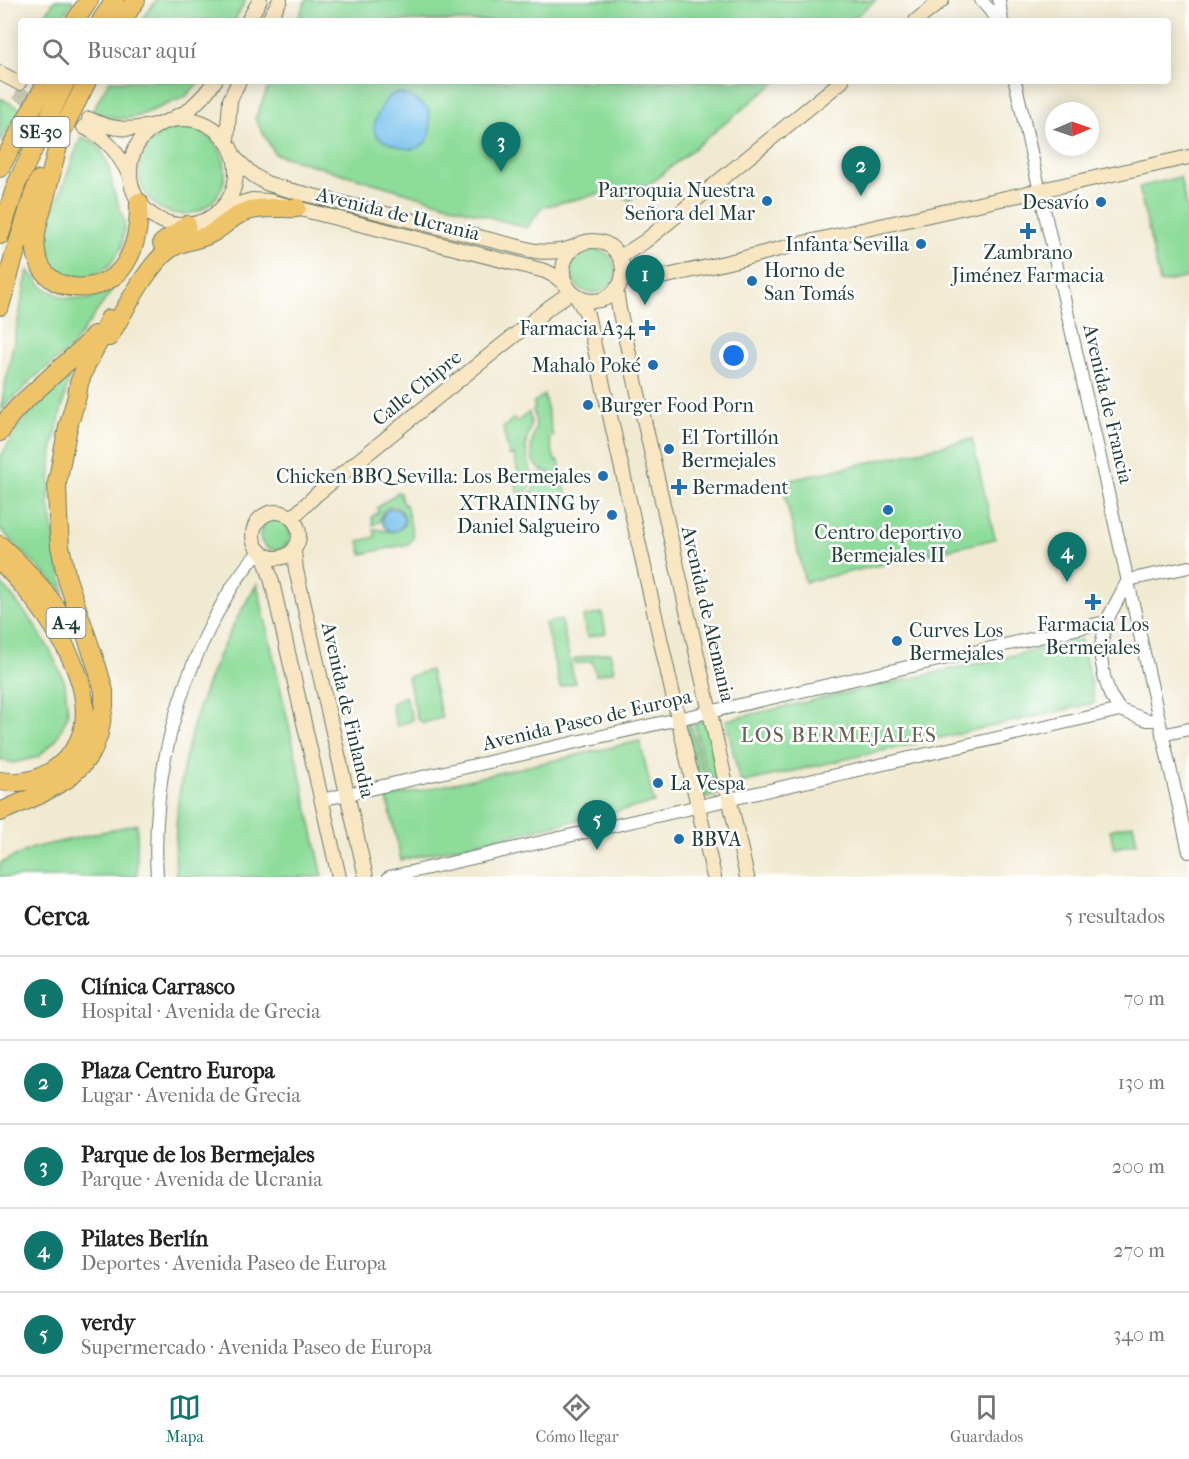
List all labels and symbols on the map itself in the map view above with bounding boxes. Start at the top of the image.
north arrow [1045,102,1099,156]
road number: SE-30 [12,117,70,147]
pin: 3 [482,122,520,172]
pin: 2 [842,146,880,196]
place label: Parroquia Nuestra Señora del Mar [598,179,756,225]
street label: Avenida de Ucrania [313,182,483,246]
place label: Desavío [1022,191,1089,214]
marker: Parroquia Nuestra Señora del Mar [760,194,774,208]
marker: Desavío [1094,195,1108,209]
marker: Zambrano Jiménez Farmacia [1021,224,1035,238]
place label: Infanta Sevilla [785,233,910,256]
marker: Infanta Sevilla [914,237,928,251]
place label: Zambrano Jiménez Farmacia [950,241,1105,287]
pin: 1 [626,256,664,305]
place label: Horno de San Tomás [764,259,854,305]
marker: Horno de San Tomás [745,274,759,288]
place label: Farmacia A34 [520,317,636,340]
marker: Farmacia A34 [640,321,654,335]
street label: Avenida de Francia [1078,321,1138,487]
your location [719,341,748,370]
street label: Calle Chipre [368,345,466,431]
place label: Mahalo Poké [532,354,641,377]
marker: Mahalo Poké [646,358,660,372]
place label: Burger Food Porn [600,394,754,417]
marker: Burger Food Porn [581,398,595,412]
place label: El Tortillón Bermejales [681,426,779,472]
marker: El Tortillón Bermejales [662,442,676,456]
place label: Chicken BBQ Sevilla: Los Bermejales [276,465,591,488]
marker: Chicken BBQ Sevilla: Los Bermejales [596,469,610,483]
place label: Bermadent [692,476,789,499]
marker: Bermadent [670,478,688,496]
place label: XTRAINING by Daniel Salgueiro [457,492,601,538]
marker: Centro deportivo Bermejales II [881,503,895,517]
marker: XTRAINING by Daniel Salgueiro [605,508,619,522]
place label: Centro deportivo Bermejales II [814,521,962,567]
street label: Avenida de Alemania [676,523,740,705]
pin: 4 [1048,532,1086,582]
marker: Farmacia Los Bermejales [1086,595,1100,609]
road number: A-4 [46,608,86,638]
place label: Farmacia Los Bermejales [1037,613,1149,659]
street label: Avenida de Finlandia [316,619,380,801]
place label: Curves Los Bermejales [909,619,1004,665]
marker: Curves Los Bermejales [890,634,904,648]
street label: Avenida Paseo de Europa [479,685,695,755]
district label: LOS BERMEJALES [741,723,937,747]
place label: La Vespa [670,772,746,795]
marker: La Vespa [651,776,665,790]
pin: 5 [578,800,616,850]
place label: BBVA [691,828,743,851]
marker: BBVA [672,832,686,846]

